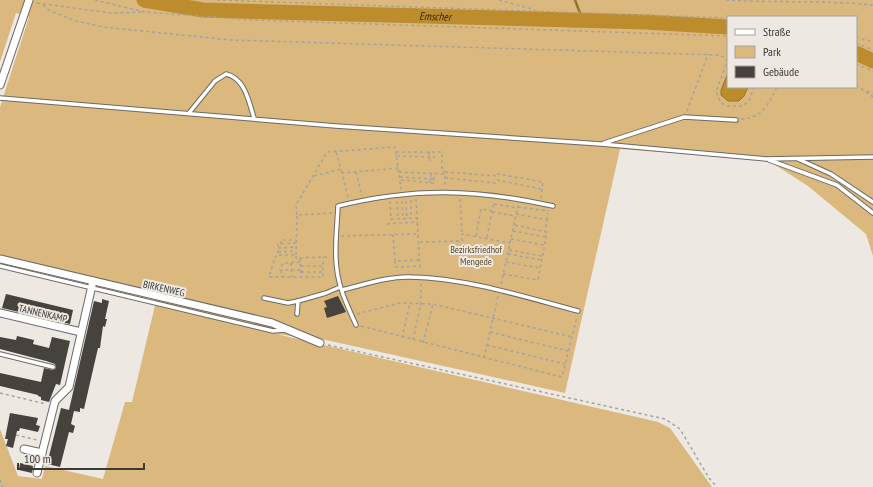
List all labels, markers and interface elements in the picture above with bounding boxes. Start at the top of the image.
water label: Emscher [419,9,453,24]
legend [727,16,857,88]
text: Straße [763,24,790,39]
text: Park [763,44,781,59]
text: Gebäude [763,64,799,79]
park label: Bezirksfriedhof Mengede [450,243,502,268]
street label: BIRKENWEG [142,277,186,300]
street label: TANNENKAMP [17,302,69,325]
scale bar [18,445,144,471]
text: 100 m [24,451,51,466]

